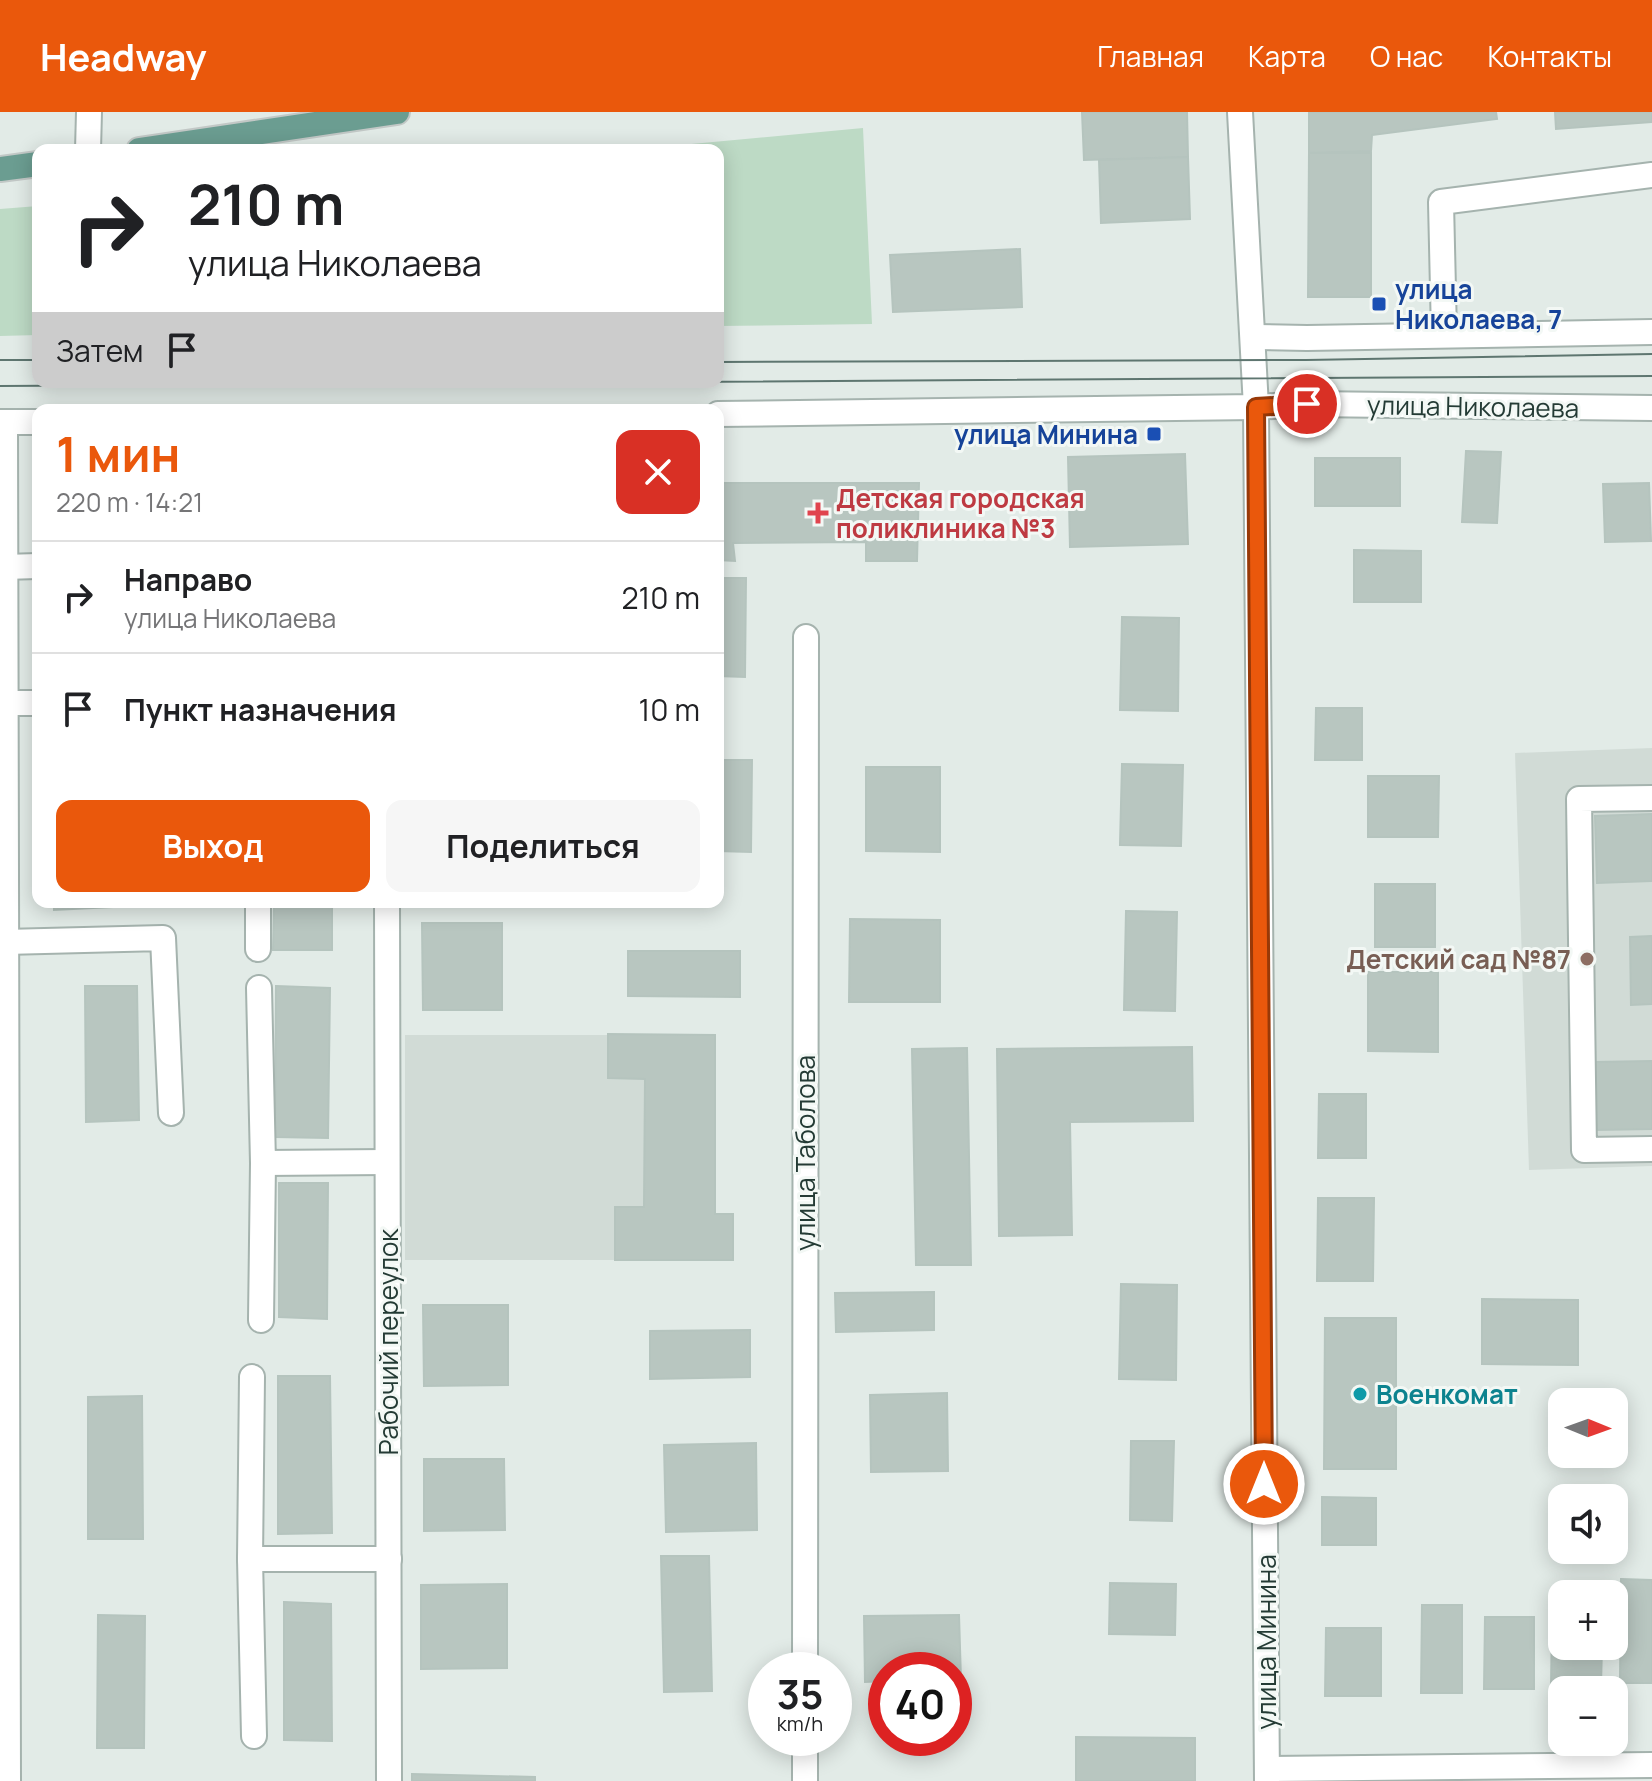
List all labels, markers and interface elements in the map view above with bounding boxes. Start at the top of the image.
text: Headway [40,30,207,82]
text: Главная [1097,37,1204,75]
text: Карта [1248,37,1326,75]
text: О нас [1370,37,1443,75]
text: Контакты [1487,37,1612,75]
text: 210 m [188,165,344,242]
icon: right [56,176,160,280]
text: улица Николаева [188,238,482,287]
place label: улица Николаева, 7 [1395,271,1562,337]
marker: улица Николаева, 7 [1370,295,1388,313]
icon: arrive [160,328,204,372]
text: Затем [56,330,144,371]
pin [1273,370,1341,438]
icon: arrive [1285,382,1329,426]
street label: улица Николаева [1367,386,1579,426]
place label: улица Минина [954,416,1138,452]
text: 1 мин [56,421,180,486]
marker: улица Минина [1145,425,1163,443]
button: close [616,430,700,514]
place label: Детская городская поликлиника №3 [836,480,1085,546]
text: 220 m · 14:21 [56,484,203,520]
marker: Детская городская поликлиника №3 [807,502,829,524]
text: Направо [124,559,252,600]
icon: right [56,575,100,619]
text: 210 m [621,577,700,618]
text: улица Николаева [124,600,336,636]
icon: arrive [56,687,100,731]
text: Пункт назначения [124,689,397,730]
text: 10 m [639,689,700,730]
button: Выход [56,800,370,892]
button: Поделиться [386,800,700,892]
place label: Детский сад №87 [1346,941,1571,977]
marker: Детский сад №87 [1578,950,1596,968]
street label: улица Таболова [787,1055,823,1251]
street label: Рабочий переулок [370,1228,406,1455]
place label: Военкомат [1376,1376,1518,1412]
marker: Военкомат [1351,1385,1369,1403]
north arrow [1548,1388,1628,1468]
map controls [1548,1388,1628,1756]
position arrow [1222,1442,1306,1526]
button: sound [1548,1484,1628,1564]
street label: улица Минина [1248,1554,1284,1730]
button: + [1548,1580,1628,1660]
speed limit sign: 40 [868,1652,972,1756]
text: 35 [777,1666,823,1721]
button: − [1548,1676,1628,1756]
text: km/h [777,1710,823,1737]

